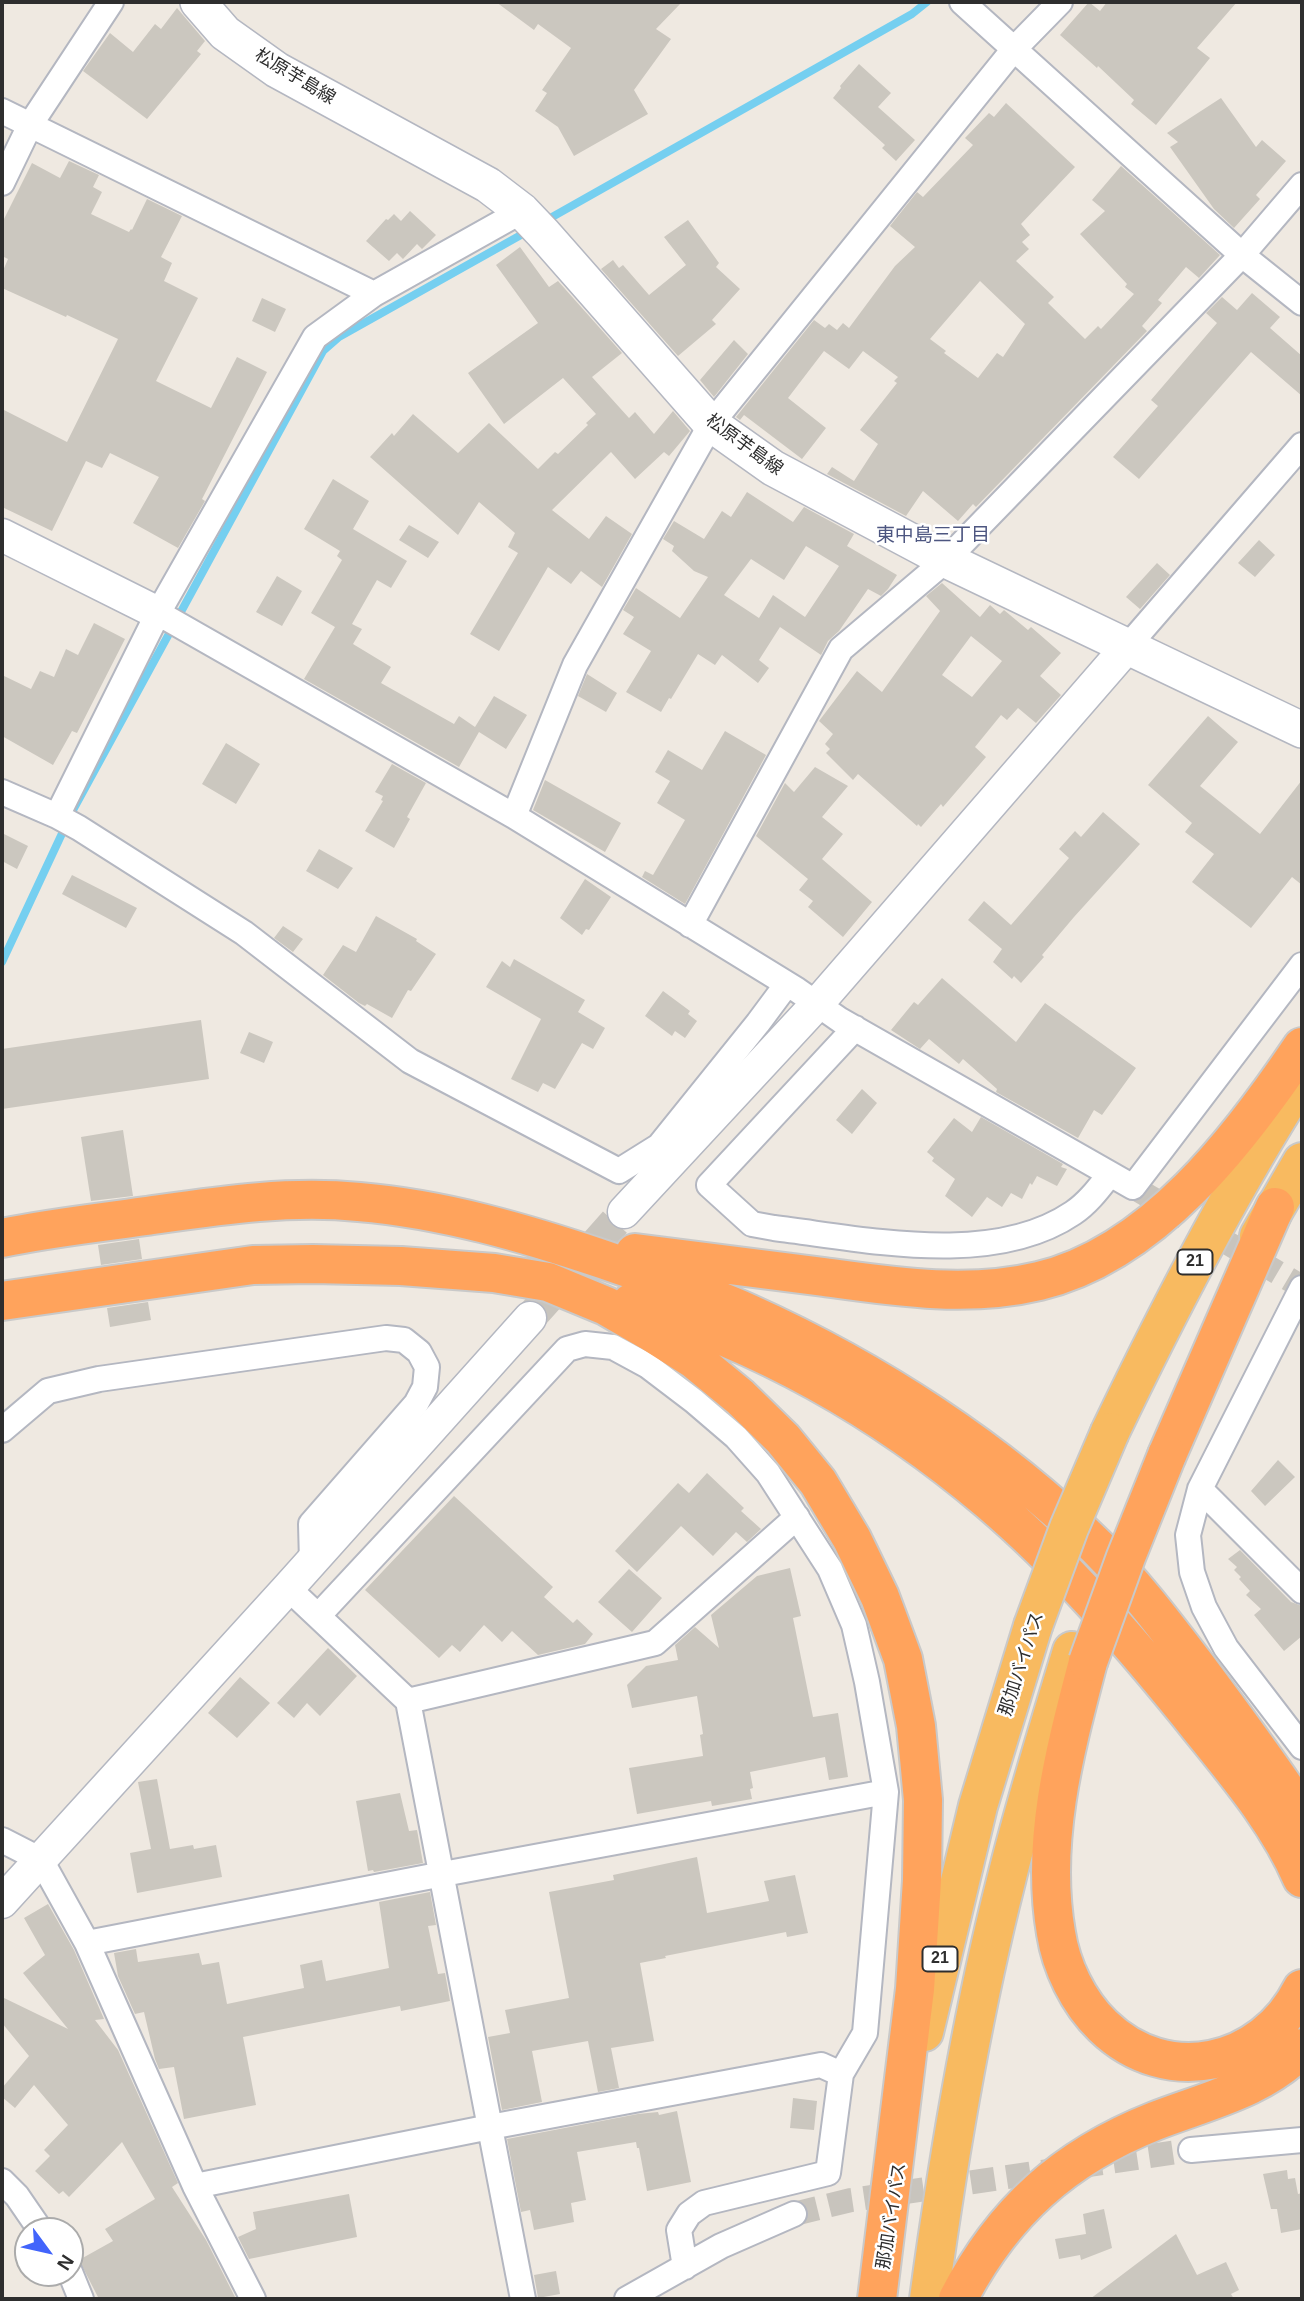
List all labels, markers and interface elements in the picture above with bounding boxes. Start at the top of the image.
street label: 松原芋島線 [251,45,339,109]
street label: 松原芋島線 [701,410,787,480]
district label: 東中島三丁目 [876,525,990,547]
road number: 21 [1178,1250,1212,1274]
street label: 那加バイパス [995,1609,1049,1719]
road number: 21 [922,1946,958,1971]
street label: 那加バイパス [873,2161,911,2271]
north arrow [14,2217,84,2287]
text: N [53,2251,78,2274]

